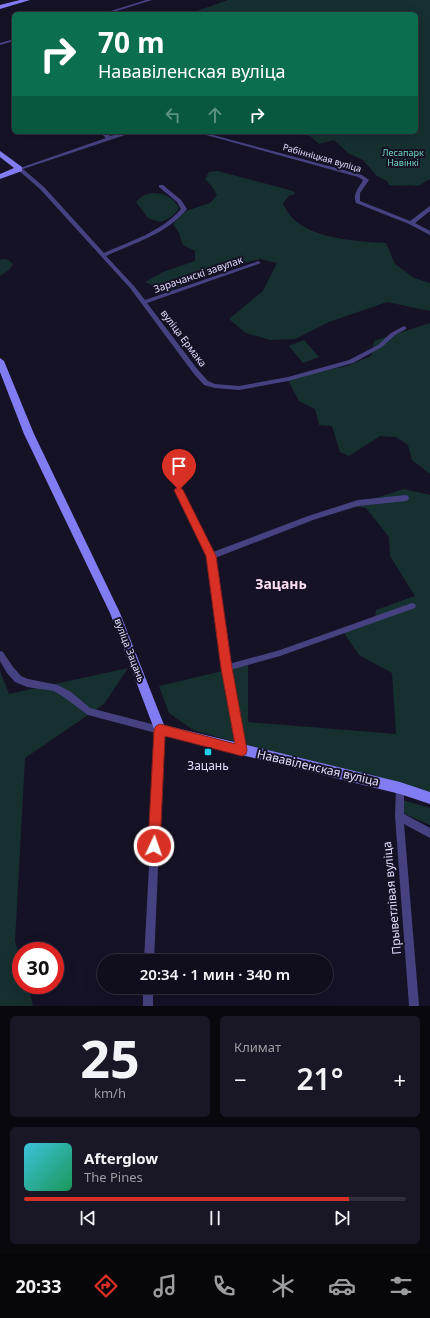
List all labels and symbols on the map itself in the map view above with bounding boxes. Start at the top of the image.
street label: Рабінніцкая вуліца [281,140,363,175]
park label: Лесапарк Навінкі [382,146,424,169]
street label: Зарачанскі завулак [152,252,245,296]
street label: вуліца Ермака [158,306,210,370]
pin [162,449,196,490]
district label: Зацань [255,574,307,593]
street label: вуліца Зацань [111,616,149,684]
street label: Нававіленская вуліца [255,745,381,790]
marker: Зацань [203,747,213,757]
place label: Зацань [187,757,229,774]
position arrow [133,825,175,867]
street label: Прыветлівая вуліца [378,841,405,955]
speed limit sign: 30 [12,942,64,994]

